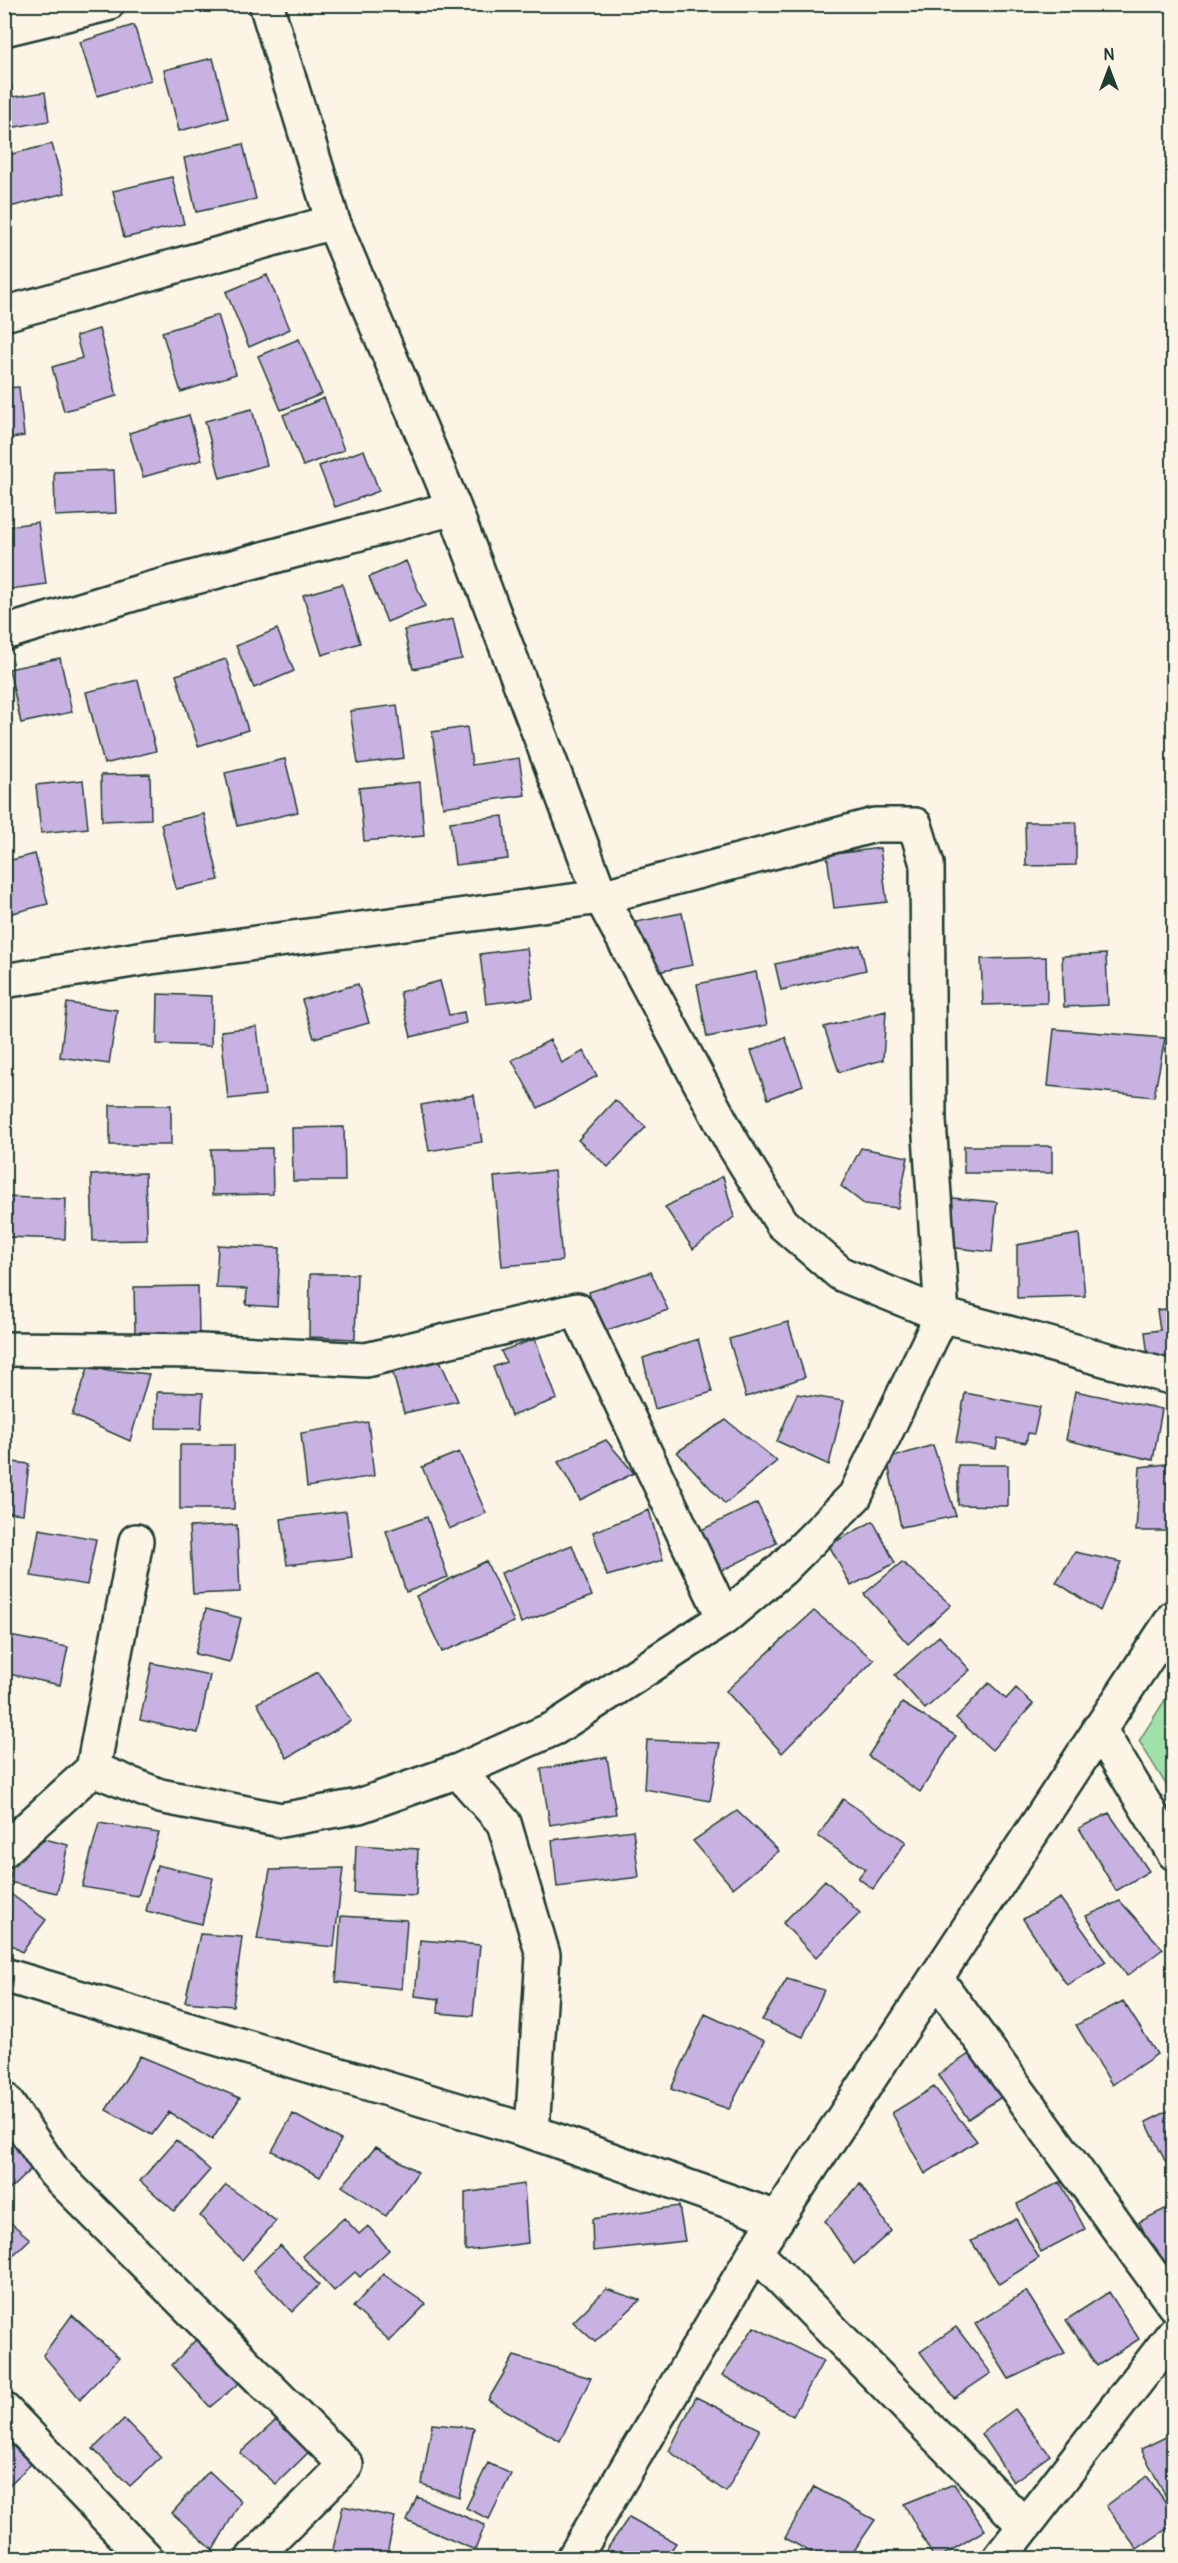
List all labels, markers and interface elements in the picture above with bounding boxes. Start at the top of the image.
north arrow [1079,39,1139,99]
text: N [1104,45,1115,65]

